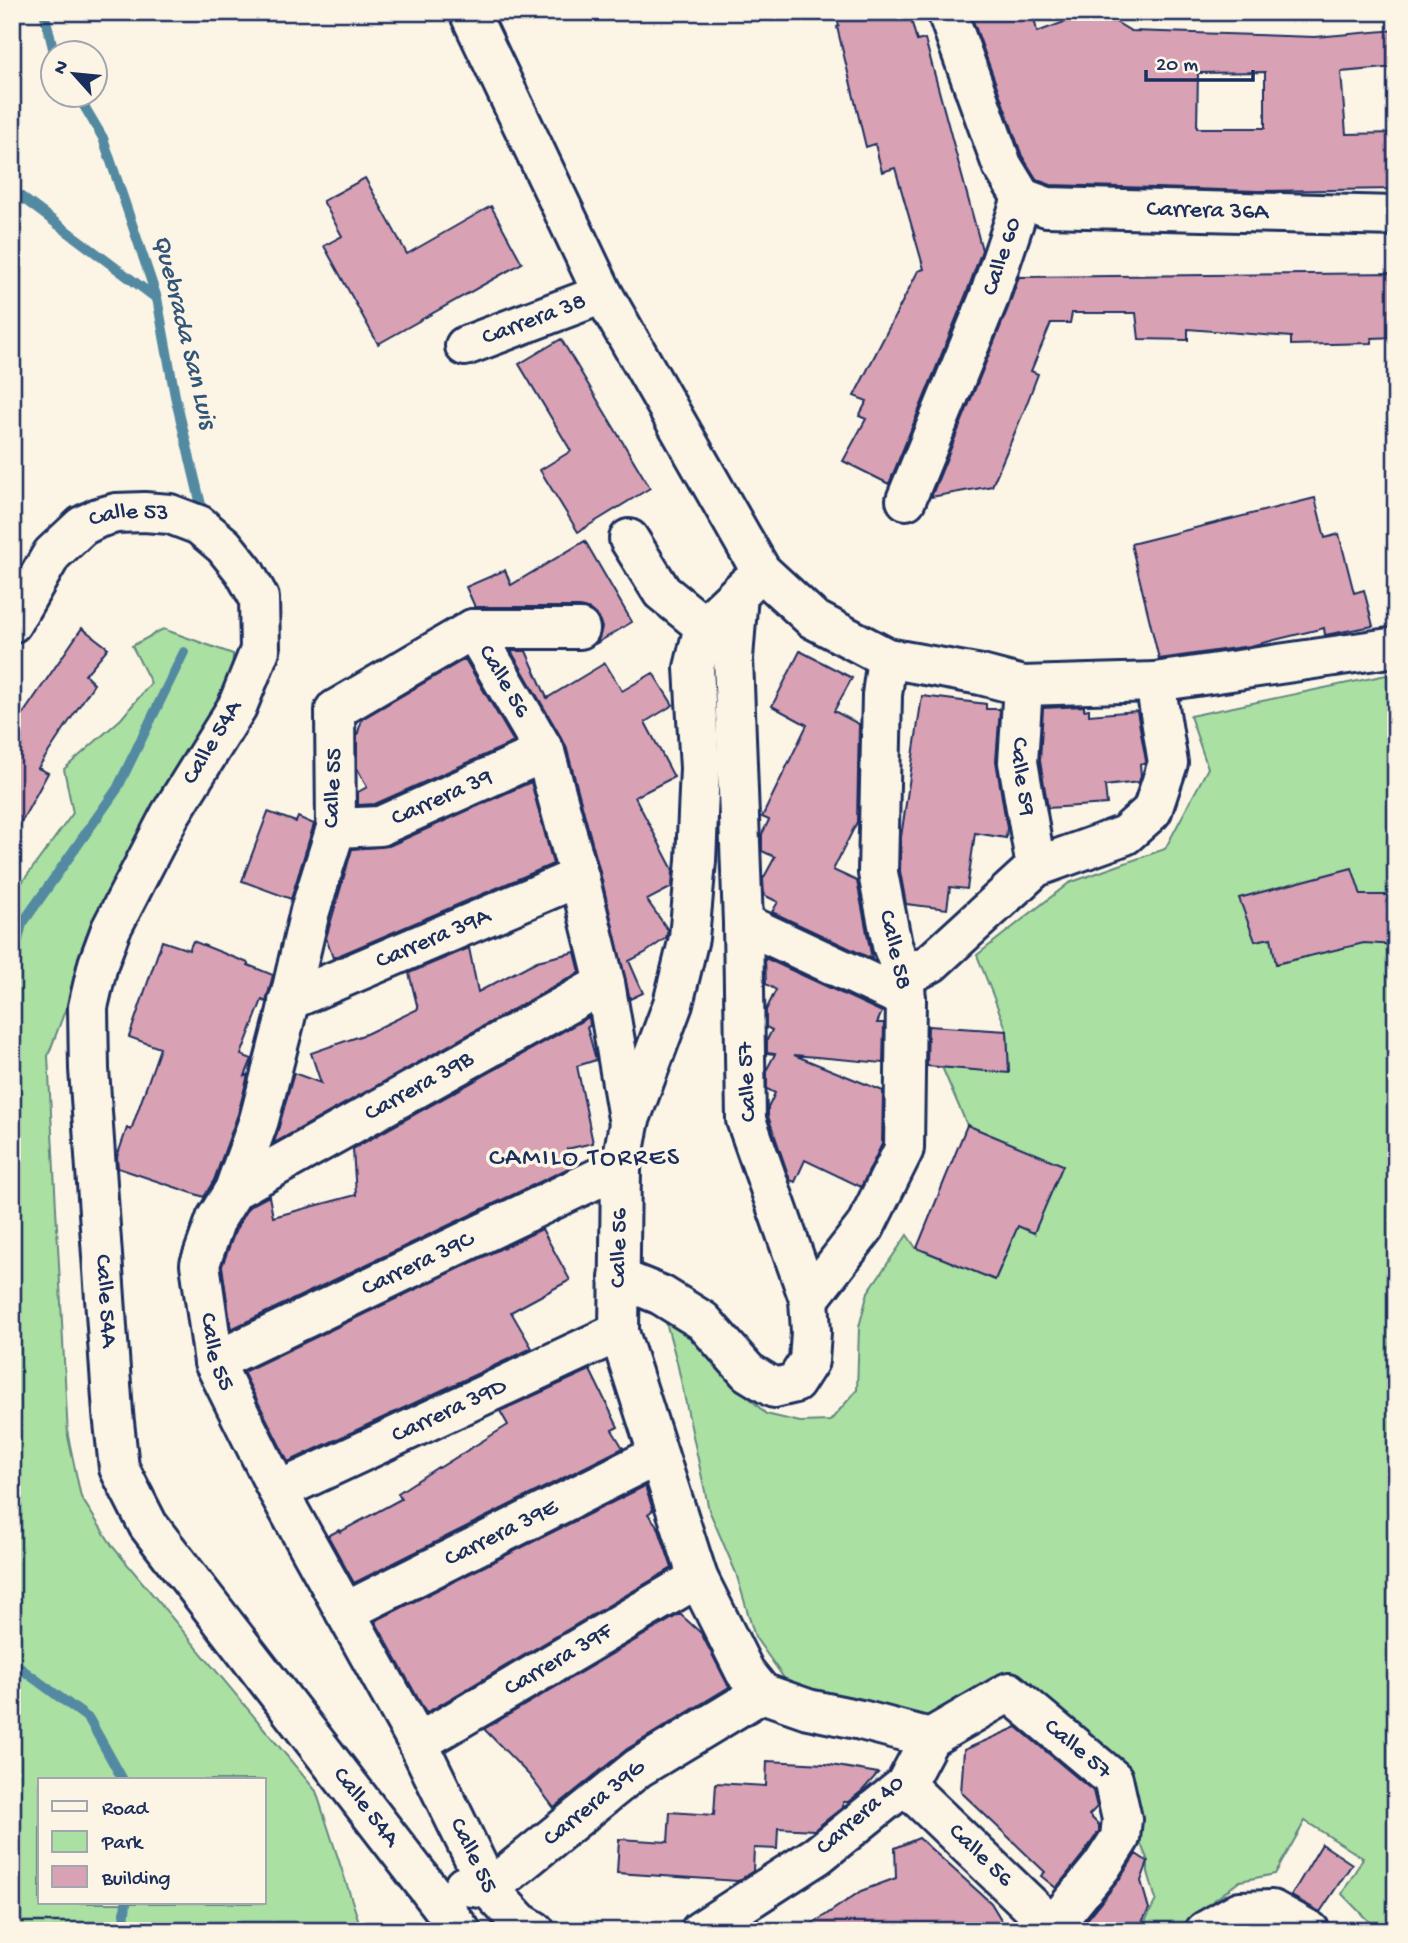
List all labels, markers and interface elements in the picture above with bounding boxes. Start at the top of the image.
north arrow [38,38,108,108]
scale bar [1146,38,1252,82]
text: 20 m [1156,54,1198,79]
text: N [49,57,75,79]
street label: Carrera 36A [1146,195,1271,227]
street label: Calle 60 [976,214,1029,299]
water label: Quebrada San Luis [144,232,223,434]
street label: Carrera 38 [478,287,590,353]
street label: Calle 53 [84,498,170,535]
street label: Calle 56 [471,640,537,724]
street label: Calle 54A [177,694,250,790]
street label: Calle 59 [1003,736,1042,818]
street label: Calle 55 [318,747,350,829]
street label: Carrera 39 [387,763,497,833]
street label: Carrera 39A [372,901,497,976]
street label: Calle 58 [871,907,917,993]
street label: Calle 57 [731,1041,765,1123]
street label: Carrera 39B [360,1044,479,1129]
district label: CAMILO TORRES [489,1144,681,1175]
street label: Calle 56 [605,1207,635,1288]
street label: Carrera 39C [357,1224,480,1304]
street label: Calle 54A [87,1254,123,1350]
street label: Calle 55 [193,1311,241,1396]
street label: Carrera 39D [387,1372,512,1450]
street label: Carrera 39E [440,1493,564,1574]
street label: Carrera 39F [499,1616,619,1703]
street label: Calle 57 [1037,1712,1118,1786]
street label: Carrera 39G [538,1753,652,1853]
street label: Calle 54A [326,1762,407,1854]
street label: Carrera 40 [811,1770,911,1862]
legend [38,1778,266,1904]
text: Road [102,1798,150,1823]
street label: Calle 55 [442,1813,503,1898]
street label: Calle 56 [941,1818,1019,1895]
text: Park [101,1832,145,1857]
text: Building [101,1868,171,1893]

